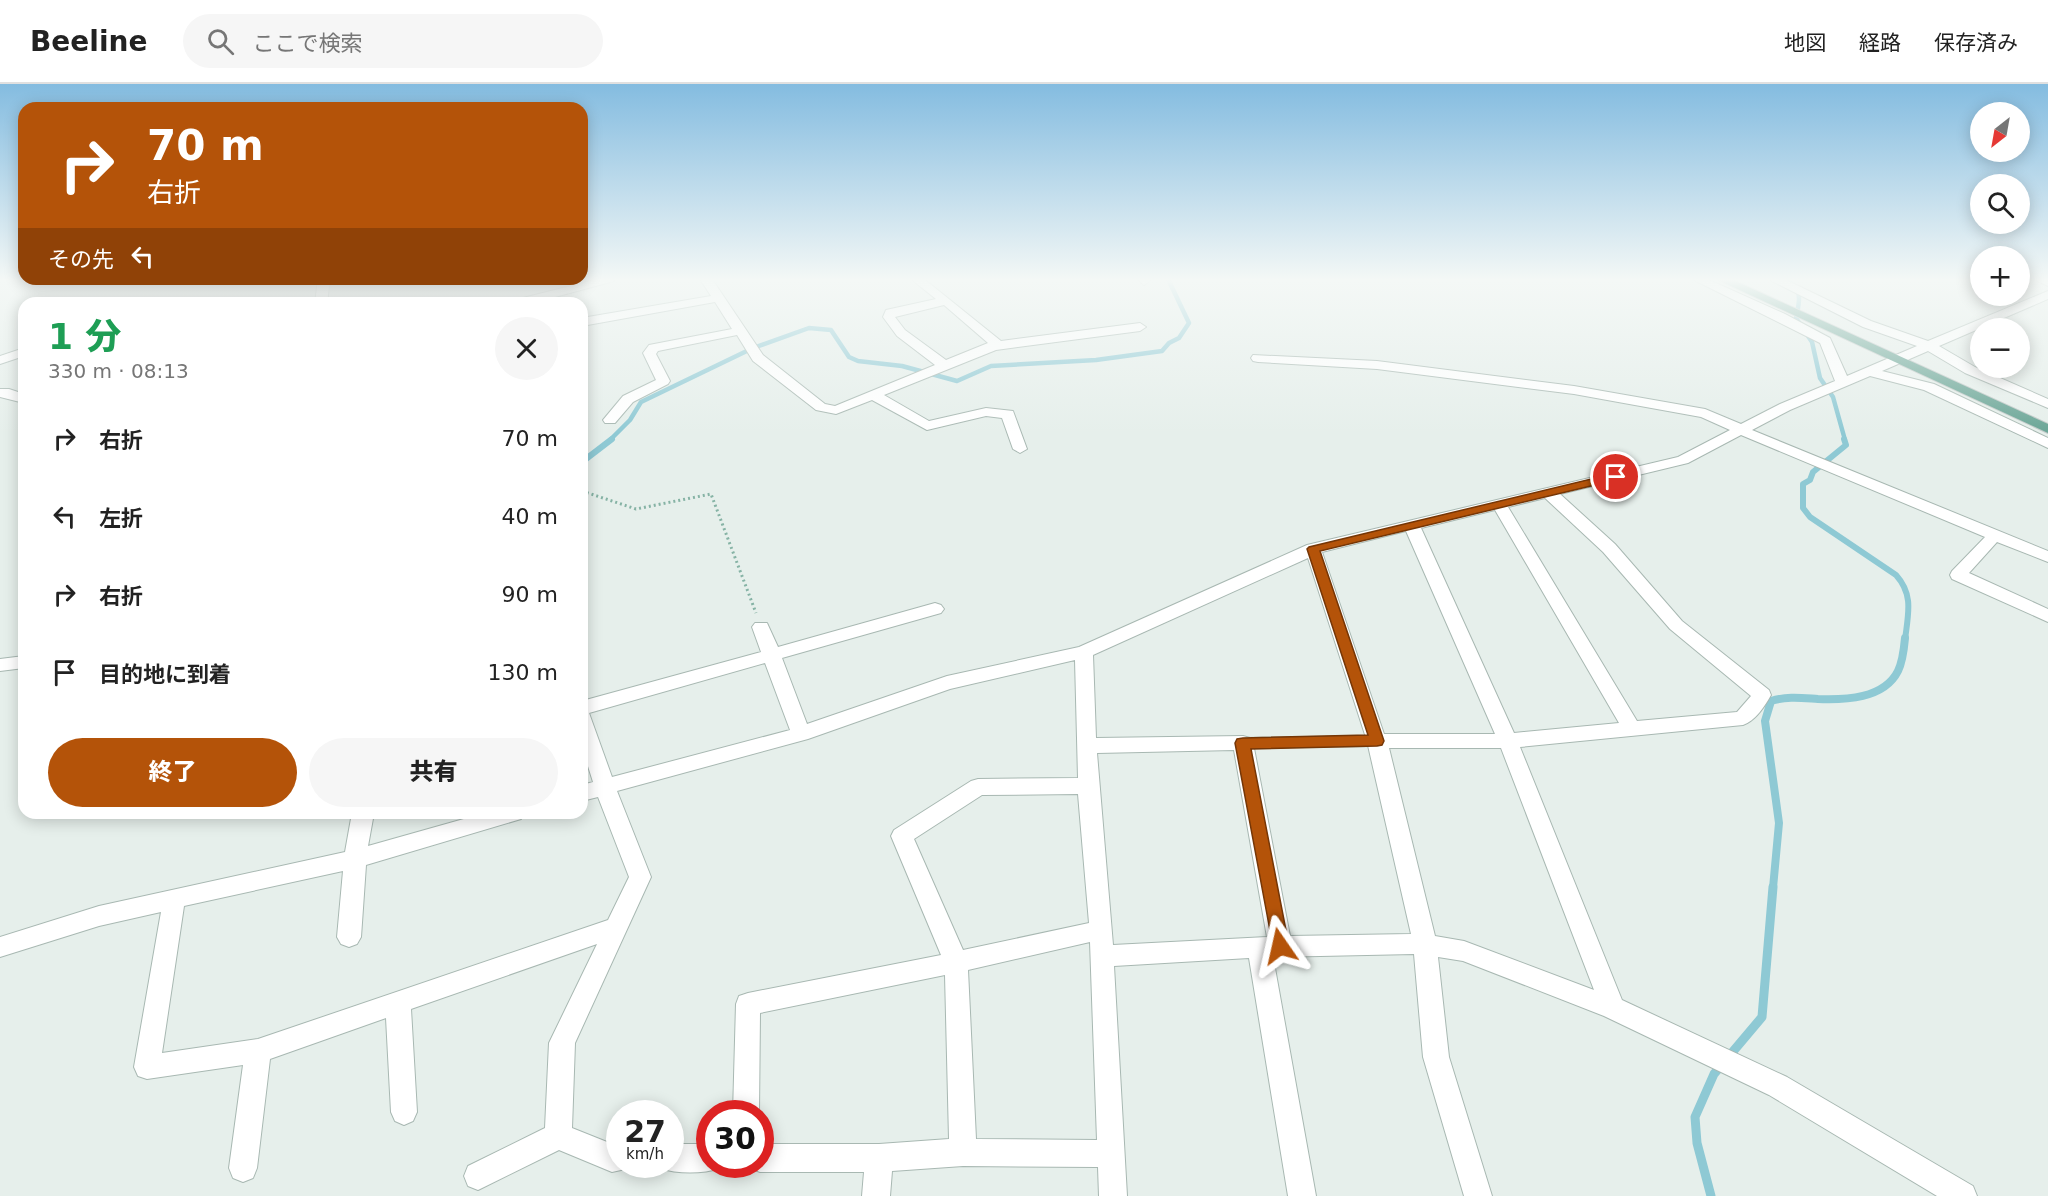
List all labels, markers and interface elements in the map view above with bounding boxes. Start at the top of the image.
search box [183,14,603,68]
text: Beeline [30,25,147,58]
icon: search [204,25,237,58]
text: ここで検索 [252,31,362,56]
text: 地図 [1784,31,1826,55]
text: 経路 [1859,31,1901,55]
text: 保存済み [1934,31,2018,55]
north arrow [1970,102,2030,162]
map controls [1970,102,2030,378]
text: 70 m [147,121,264,170]
icon: right [48,126,126,204]
button: search [1970,174,2030,234]
text: 右折 [147,177,201,208]
icon: left [126,240,159,273]
button: + [1970,246,2030,306]
text: その先 [48,247,114,272]
text: 1 分 [48,316,122,357]
button: close [495,317,558,380]
button: − [1970,318,2030,378]
text: 330 m · 08:13 [48,359,189,383]
icon: right [48,422,81,455]
text: 70 m [502,426,558,451]
text: 右折 [99,428,143,453]
pin [1590,451,1641,502]
icon: arrive [1599,460,1632,493]
icon: left [48,500,81,533]
text: 40 m [502,504,558,529]
text: 左折 [99,506,143,531]
icon: right [48,578,81,611]
text: 90 m [502,582,558,607]
text: 右折 [99,584,143,609]
icon: arrive [48,656,81,689]
text: 130 m [488,660,558,685]
text: 目的地に到着 [99,662,231,687]
button: 終了 [48,738,297,807]
button: 共有 [309,738,558,807]
position arrow [1248,914,1312,978]
speed limit sign: 30 [696,1100,774,1178]
text: 27 [624,1114,666,1149]
text: km/h [626,1145,664,1163]

